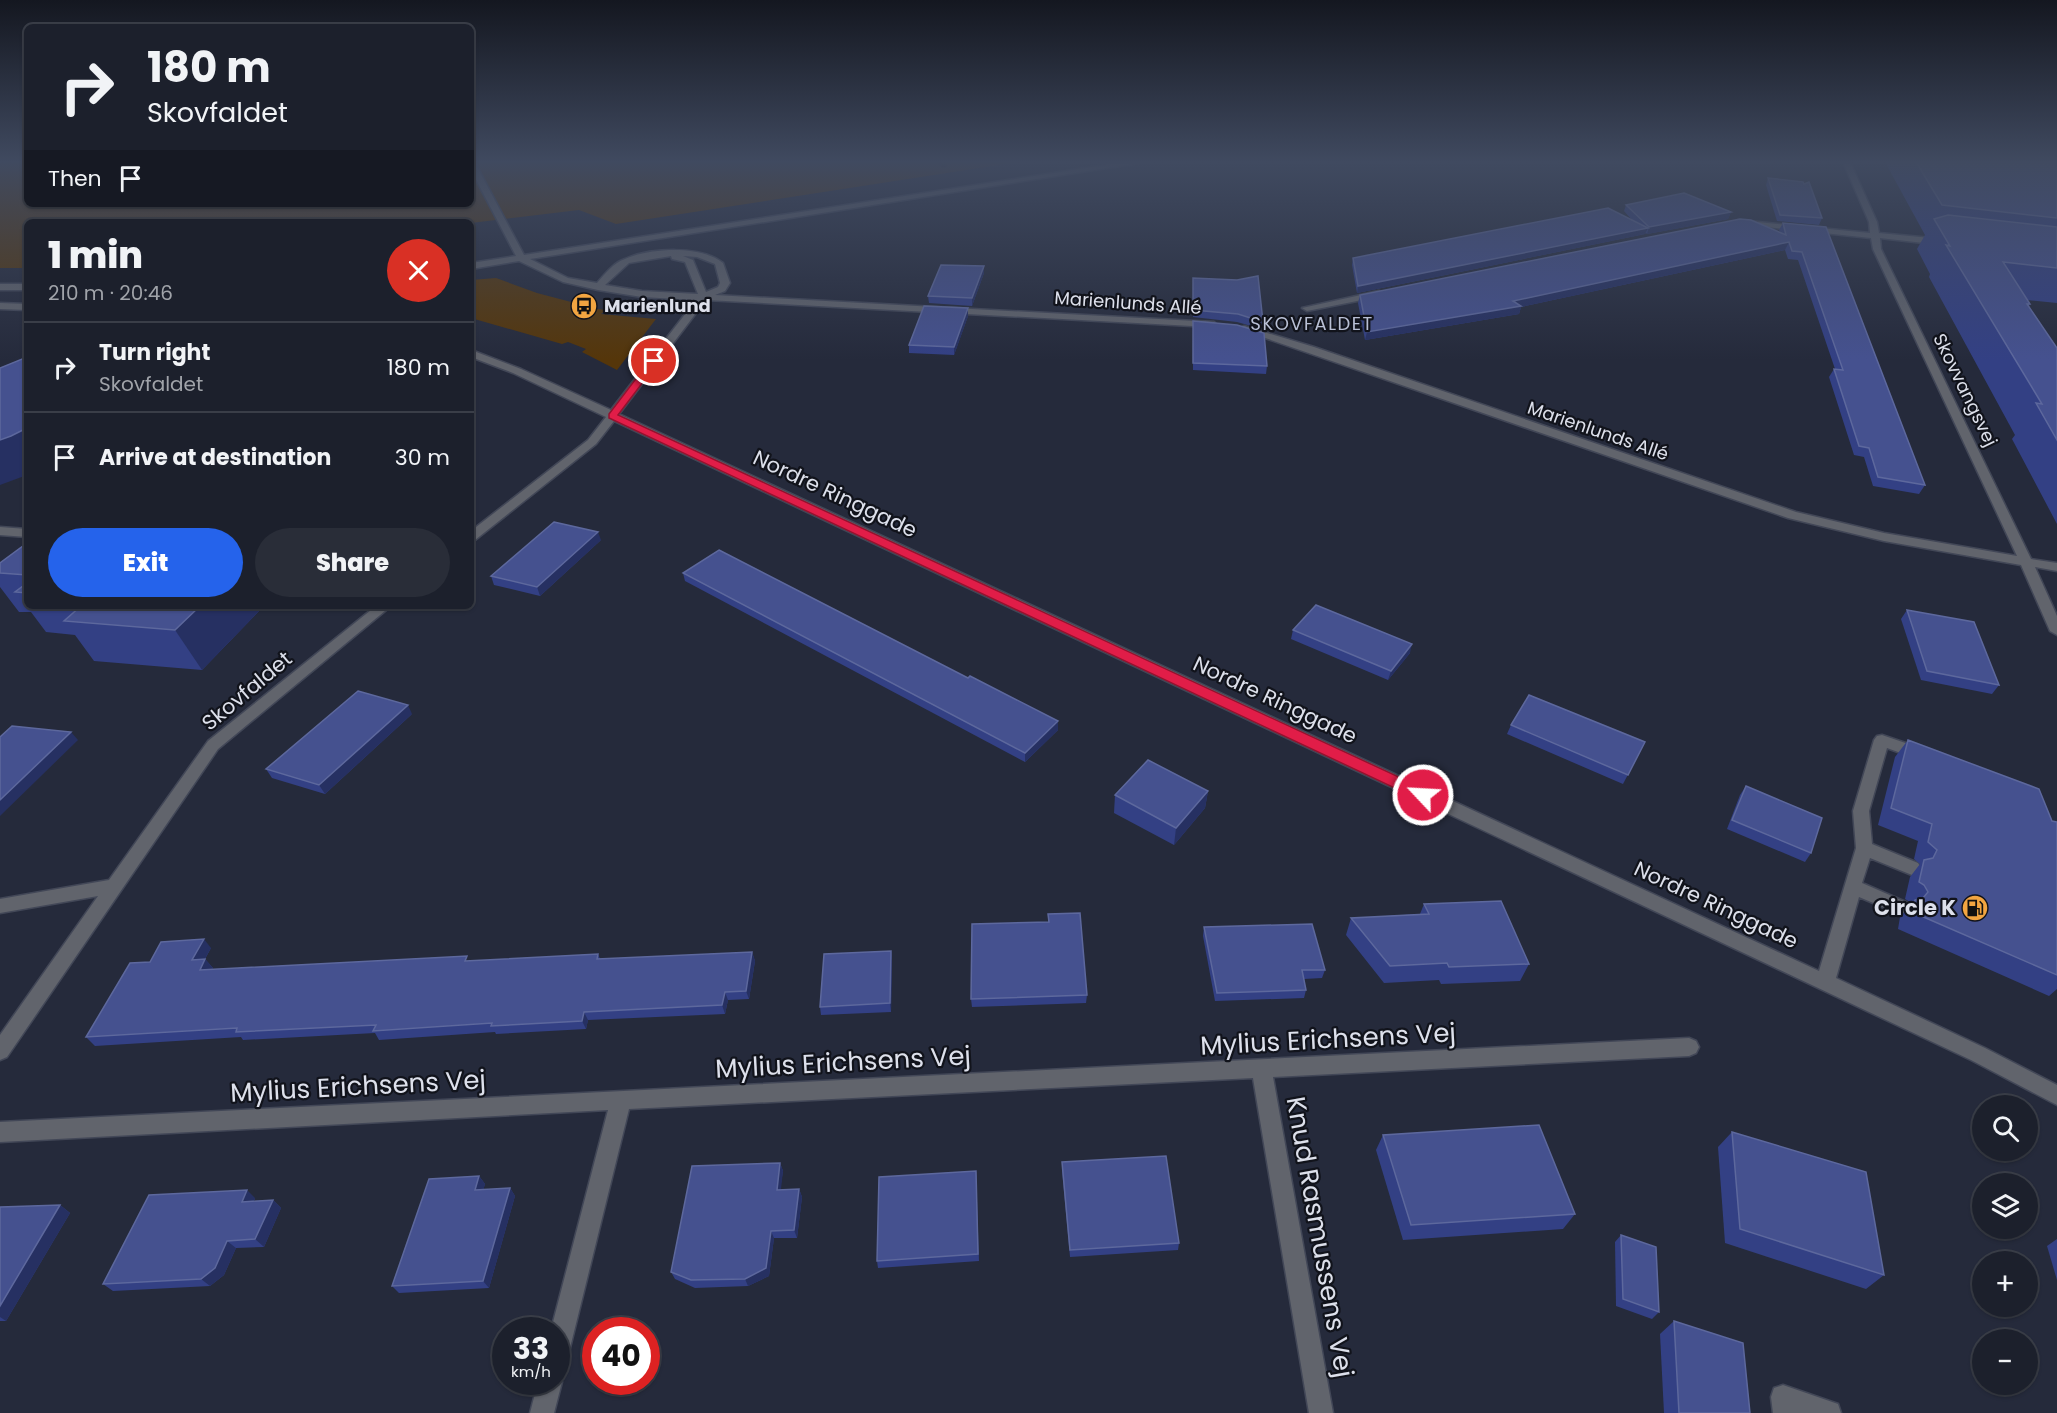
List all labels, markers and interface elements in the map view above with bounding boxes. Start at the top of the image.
text: 180 m [147,38,271,97]
icon: right [48,48,126,126]
text: Skovfaldet [147,94,288,131]
icon: arrive [114,162,147,195]
text: Then [48,163,102,194]
text: 1 min [48,230,143,281]
button: close [387,239,450,302]
text: 210 m · 20:46 [48,279,173,307]
street label: Marienlunds Allé [1054,285,1202,320]
bus stop icon: Marienlund [569,291,599,321]
place label: Marienlund [604,293,711,318]
district label: SKOVFALDET [1250,311,1374,336]
street label: Skovvangsvej [1927,329,2004,450]
pin [628,335,679,386]
text: Turn right [99,337,210,368]
icon: arrive [637,344,670,377]
icon: right [48,351,81,384]
text: 180 m [387,352,450,383]
text: Skovfaldet [99,370,203,398]
street label: Marienlunds Allé [1524,395,1672,466]
icon: arrive [48,441,81,474]
text: Arrive at destination [99,442,331,473]
text: 30 m [395,442,450,473]
street label: Nordre Ringgade [748,443,922,544]
button: Exit [48,528,243,597]
button: Share [255,528,450,597]
street label: Skovfaldet [195,644,298,737]
street label: Nordre Ringgade [1188,649,1362,750]
position arrow [1391,763,1455,827]
street label: Nordre Ringgade [1629,854,1803,955]
place label: Circle K [1874,893,1956,922]
fuel station icon: Circle K [1960,893,1990,923]
street label: Mylius Erichsens Vej [1199,1014,1457,1064]
street label: Mylius Erichsens Vej [714,1037,972,1087]
street label: Mylius Erichsens Vej [229,1061,487,1111]
street label: Knud Rasmussens Vej [1278,1094,1362,1380]
map controls [1972,1095,2038,1395]
button: search [1972,1095,2038,1161]
button: layers [1972,1173,2038,1239]
button: + [1972,1251,2038,1317]
speed limit sign: 40 [582,1317,660,1395]
text: 33 [513,1327,549,1370]
button: − [1972,1329,2038,1395]
text: km/h [511,1361,551,1382]

